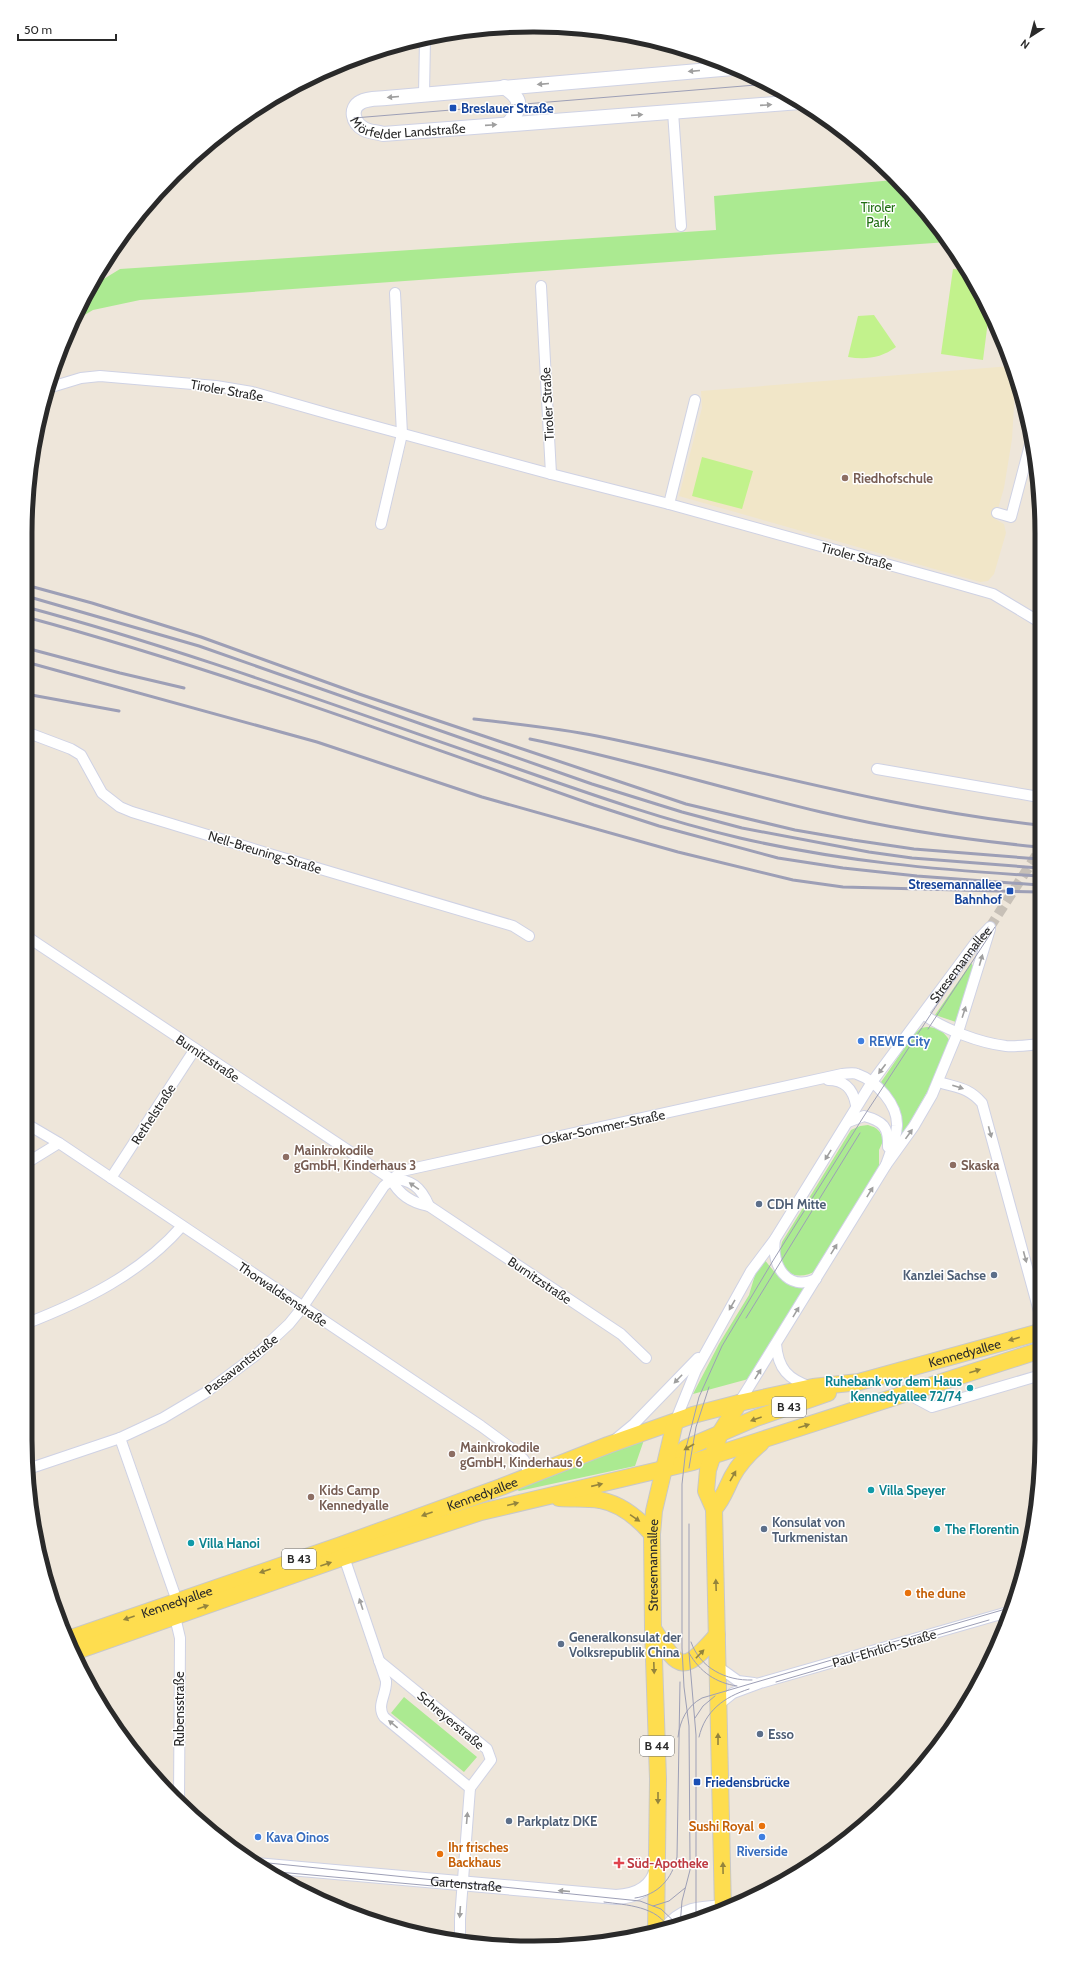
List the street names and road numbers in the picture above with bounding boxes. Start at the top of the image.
street label: Mörfelder Landstraße [347,113,466,142]
street label: Tiroler Straße [537,367,557,441]
street label: Tiroler Straße [189,376,265,404]
street label: Tiroler Straße [819,539,895,573]
street label: Nell-Breuning-Straße [206,827,324,877]
street label: Stresemannallee [926,922,995,1006]
street label: Burnitzstraße [173,1031,243,1085]
street label: Rethelstraße [127,1080,179,1148]
street label: Oskar-Sommer-Straße [540,1106,667,1148]
street label: Burnitzstraße [505,1253,575,1307]
street label: Thorwaldsenstraße [235,1258,331,1330]
street label: Passavantstraße [201,1330,281,1398]
street label: Kennedyallee [927,1335,1003,1370]
road number: B 43 [772,1397,806,1417]
street label: Kennedyallee [445,1473,520,1514]
street label: Stresemannallee [644,1518,661,1611]
road number: B 43 [282,1549,316,1569]
street label: Kennedyallee [139,1582,215,1621]
street label: Paul-Ehrlich-Straße [830,1625,938,1671]
street label: Rubensstraße [171,1671,187,1747]
street label: Schreyerstraße [414,1687,488,1753]
road number: B 44 [640,1736,674,1756]
street label: Gartenstraße [430,1873,503,1895]

